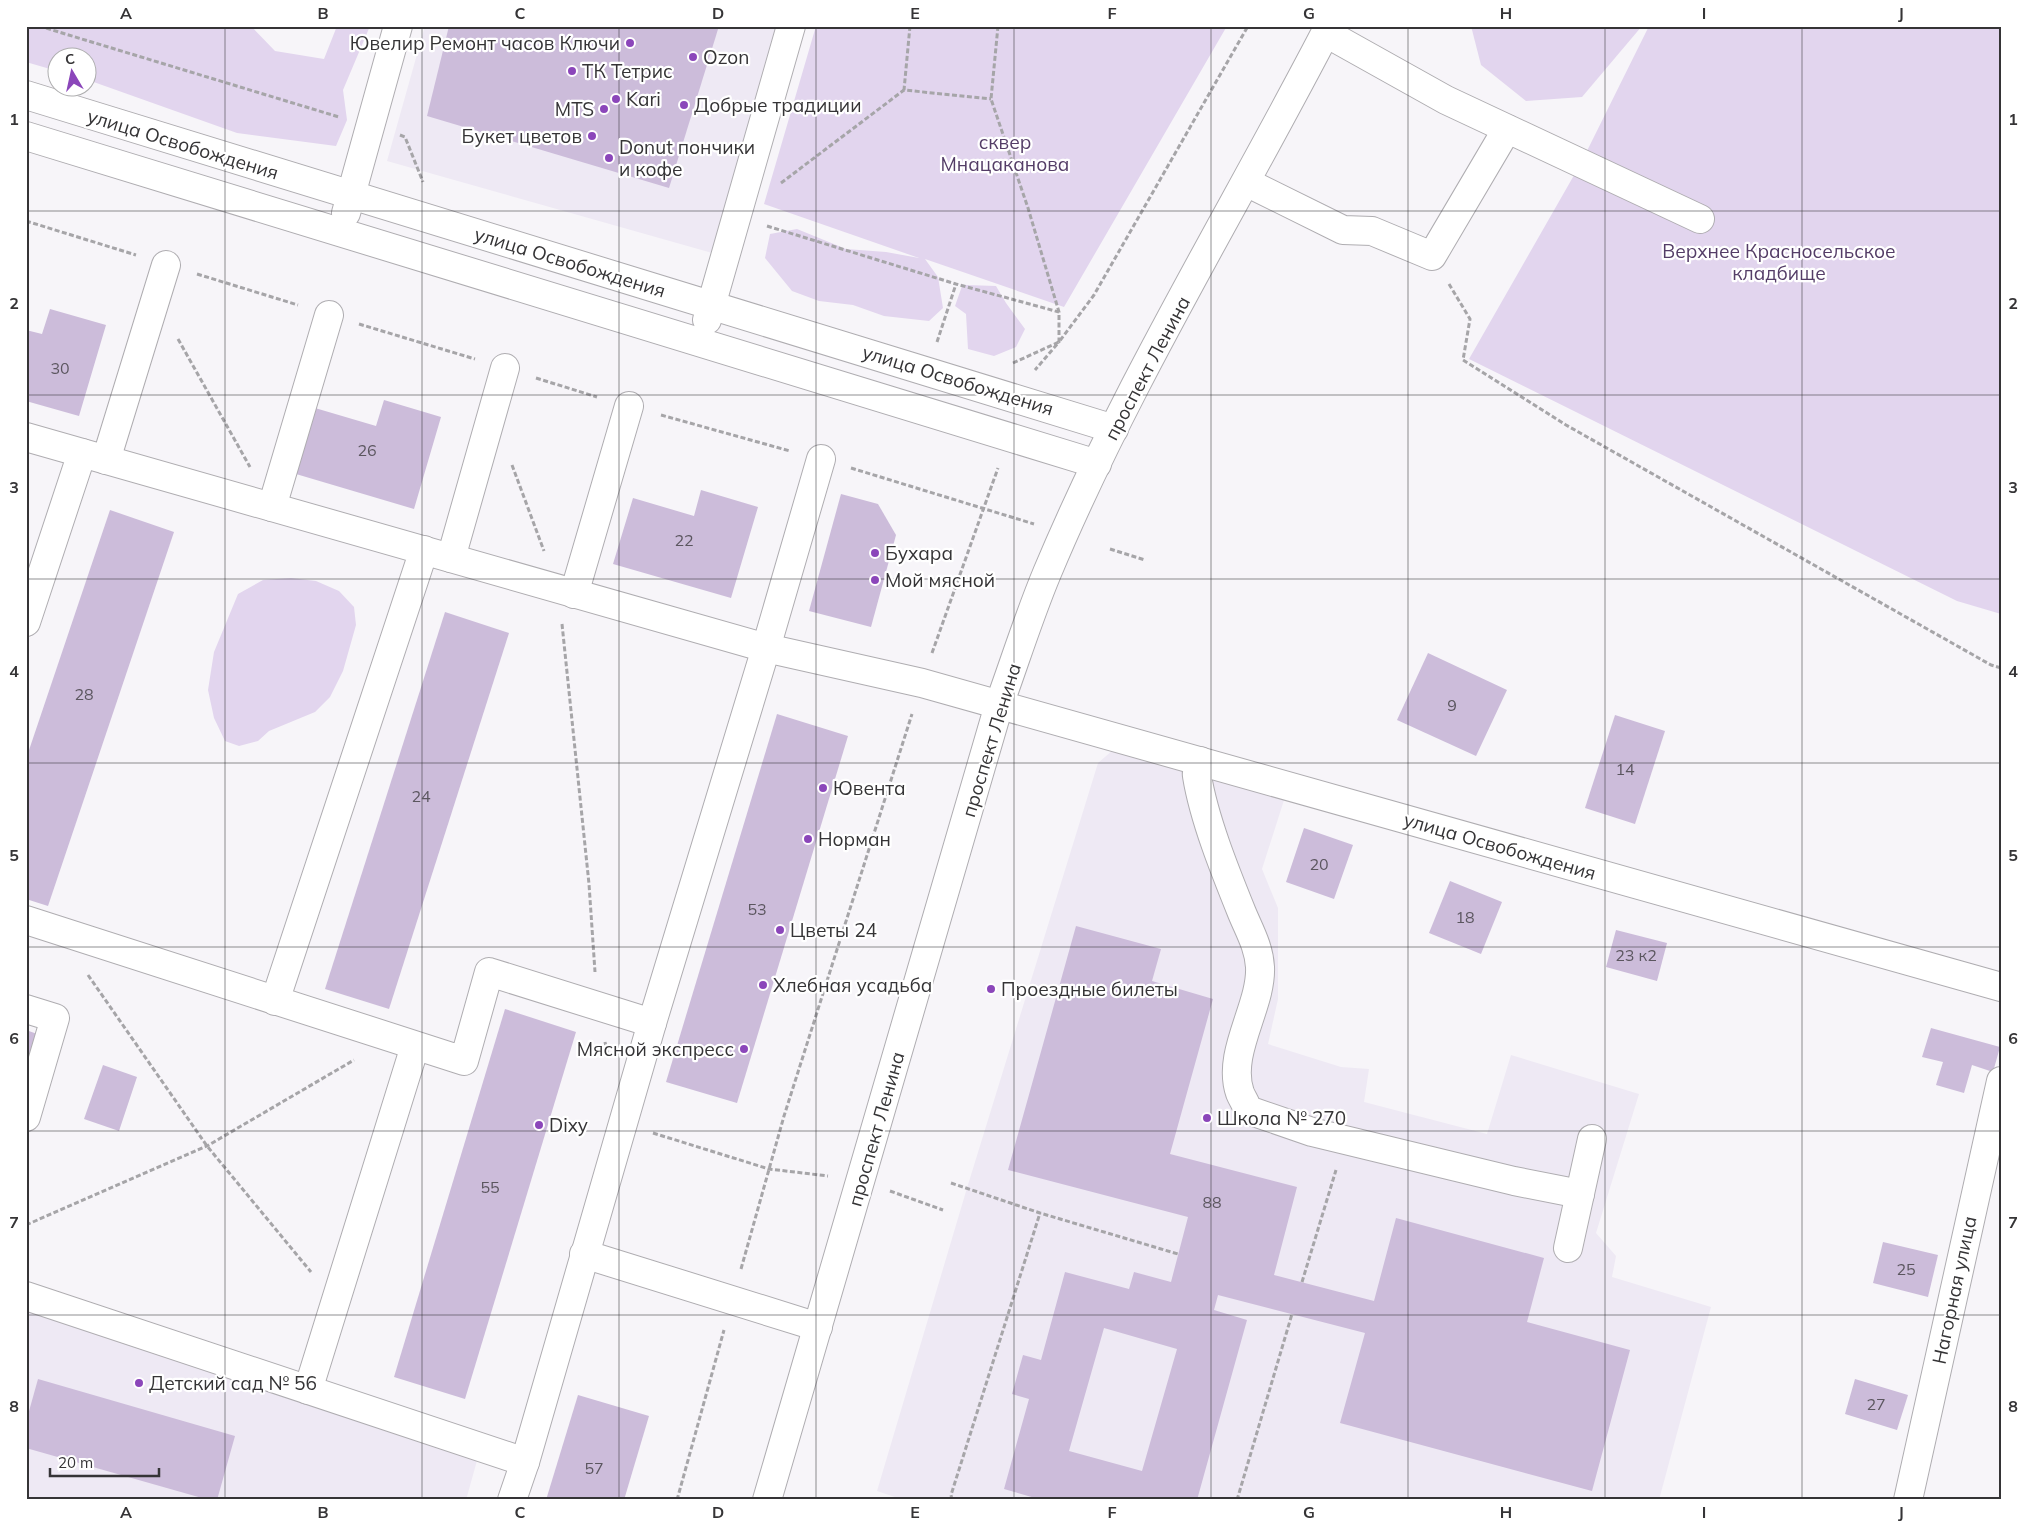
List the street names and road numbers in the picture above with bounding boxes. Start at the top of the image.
street label: улица Освобождения [84,103,282,185]
street label: улица Освобождения [471,221,669,303]
street label: проспект Ленина [1099,292,1195,444]
street label: улица Освобождения [859,339,1057,421]
street label: проспект Ленина [956,660,1026,820]
street label: улица Освобождения [1401,807,1599,885]
street label: проспект Ленина [842,1049,910,1209]
street label: Нагорная улица [1927,1214,1981,1366]

